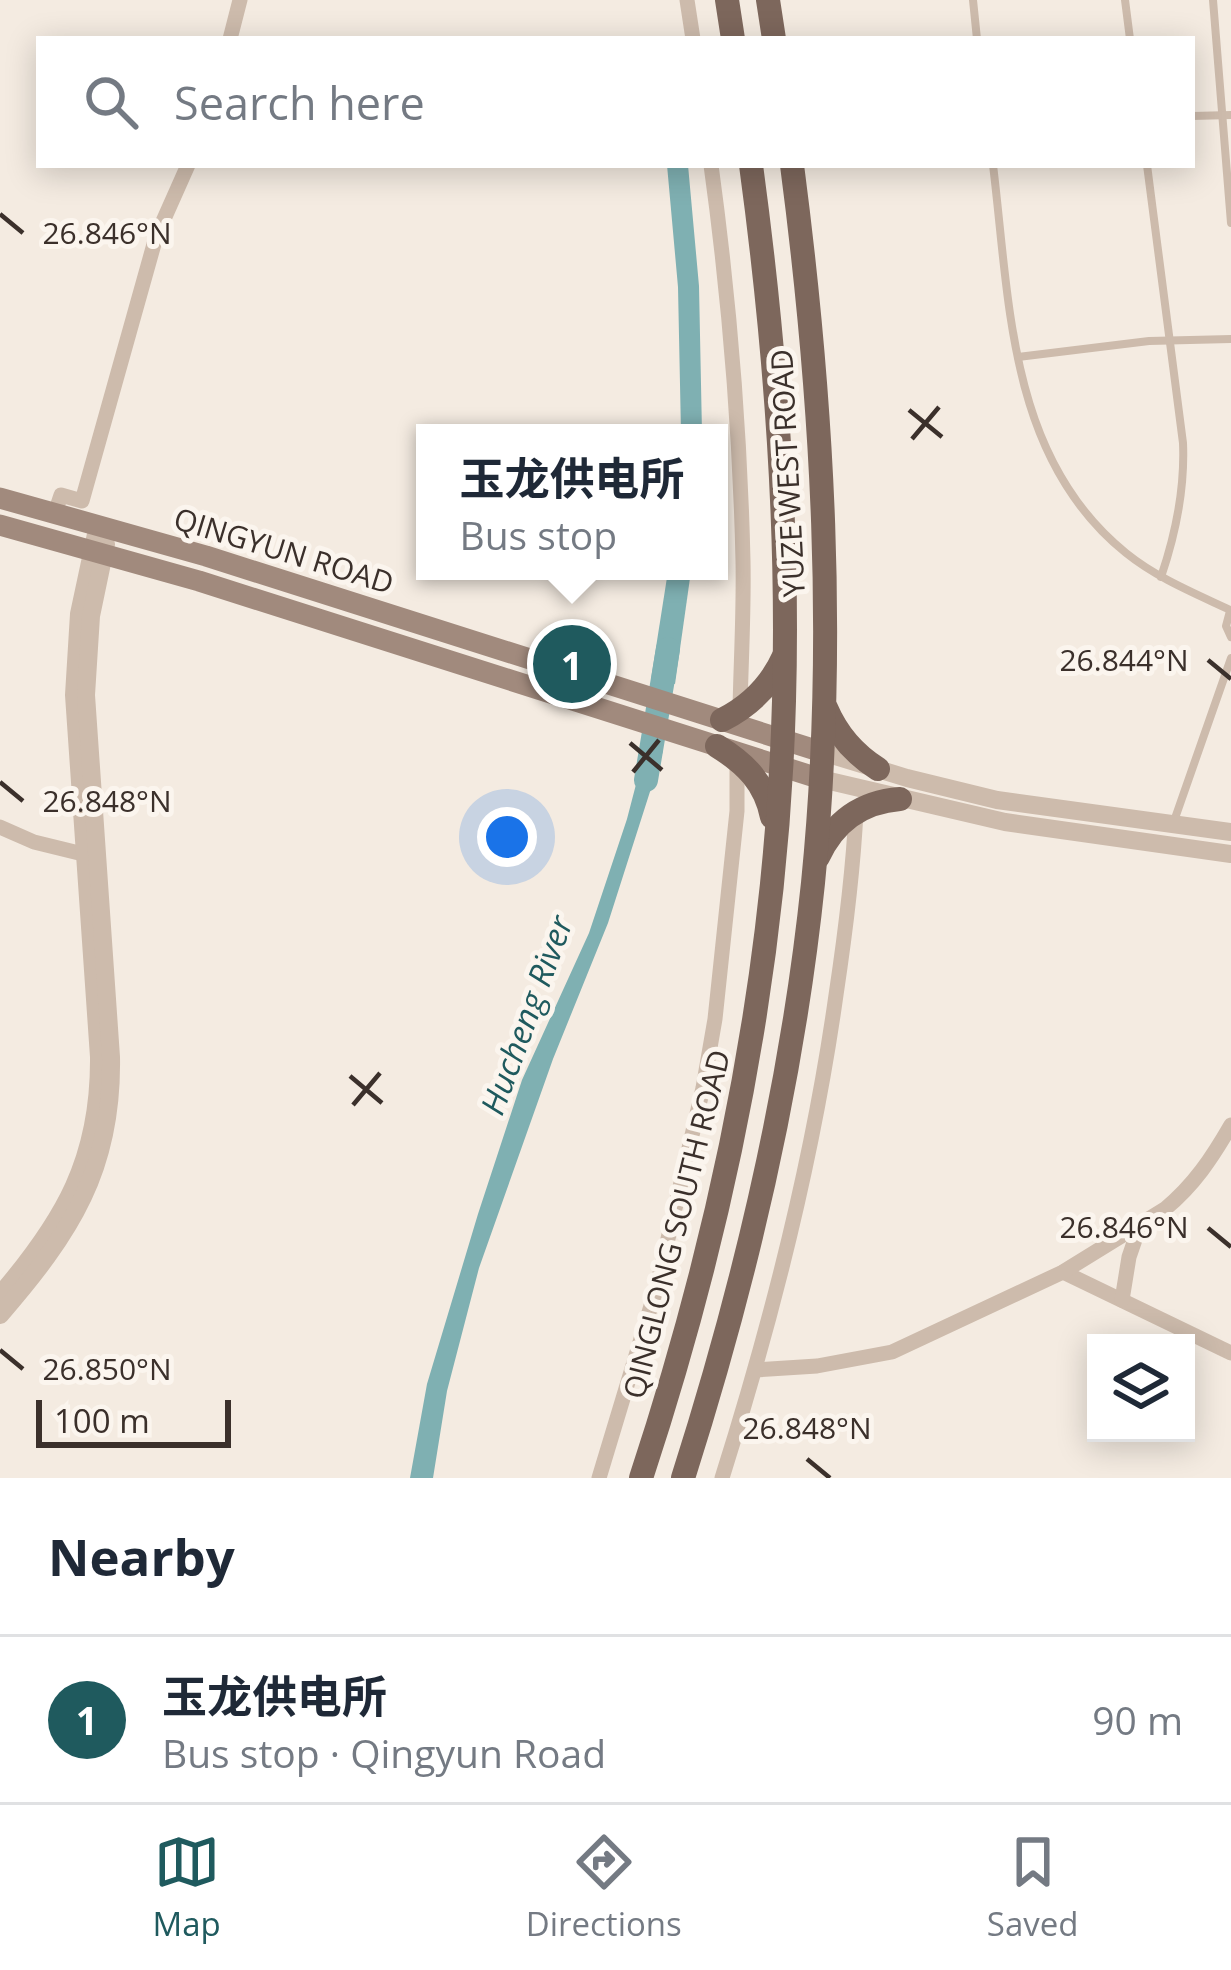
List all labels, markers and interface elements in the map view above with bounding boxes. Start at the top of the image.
search box [36,36,1195,168]
icon: search [78,69,144,135]
text: Search here [174,72,425,133]
text: 26.846°N [42,212,172,253]
street label: YUZE WEST ROAD [760,348,814,598]
popup [416,424,728,580]
text: 玉龙供电所 [459,447,685,508]
street label: QINGYUN ROAD [169,497,399,603]
text: Bus stop [459,508,617,561]
pin: 1 [533,619,611,709]
text: 26.844°N [1059,639,1189,680]
text: 26.848°N [42,780,172,821]
your location [477,807,537,867]
water label: Hucheng River [469,908,583,1121]
street label: QINGLONG SOUTH ROAD [613,1045,739,1403]
text: 26.846°N [1059,1206,1189,1247]
map controls [1087,1334,1195,1442]
button: layers [1087,1334,1195,1442]
text: 26.850°N [42,1348,172,1389]
scale bar [36,1394,231,1447]
text: 100 m [54,1398,150,1443]
text: 26.848°N [742,1407,872,1448]
text: Nearby [48,1521,235,1591]
text: 玉龙供电所 [162,1665,387,1726]
text: 1 [76,1693,98,1746]
text: 90 m [1092,1693,1183,1746]
text: Bus stop · Qingyun Road [162,1726,606,1779]
tab: Map [153,1829,221,1946]
tab: Directions [526,1829,682,1946]
tab: Saved [987,1829,1078,1946]

